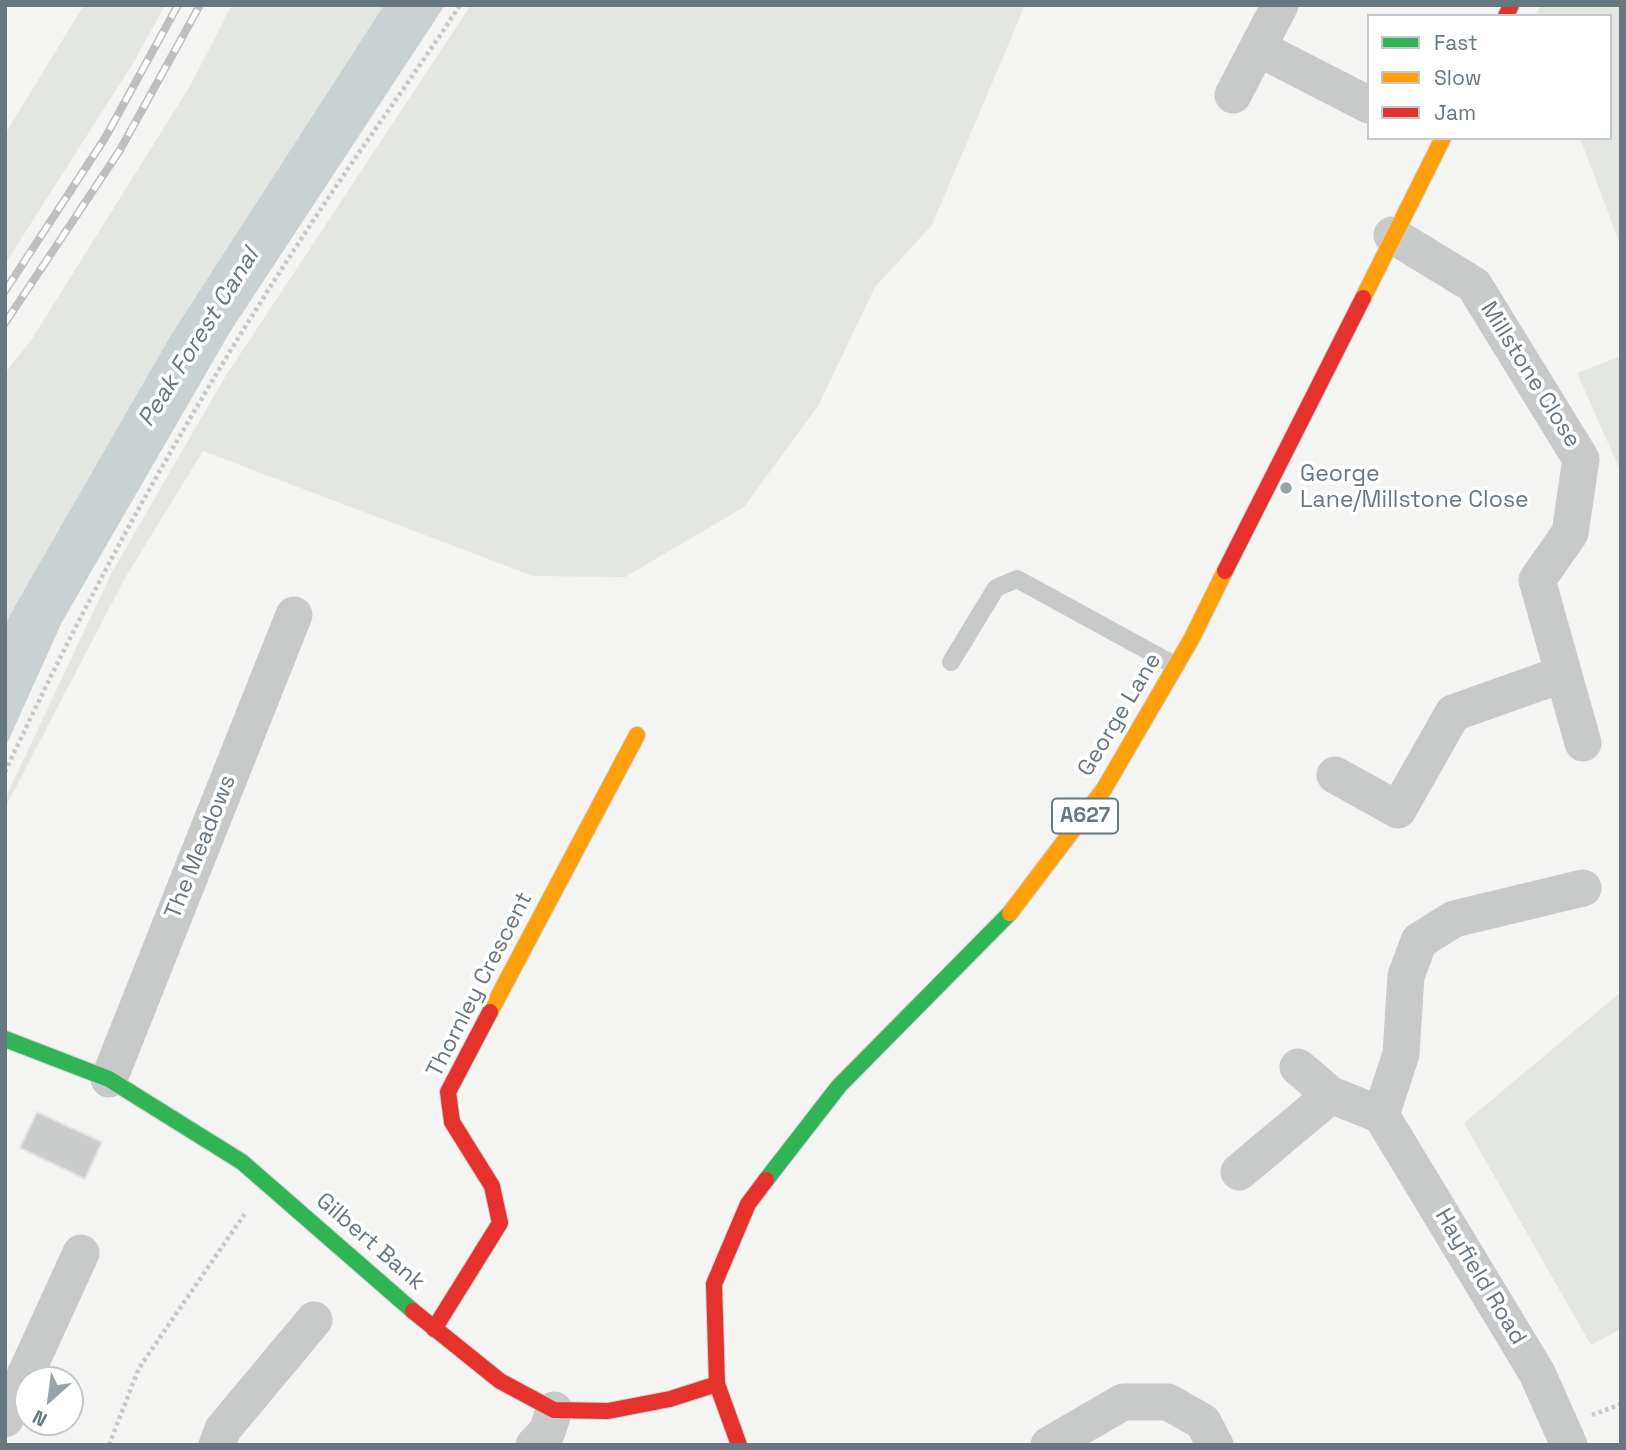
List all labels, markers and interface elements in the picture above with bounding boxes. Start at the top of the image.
legend [1367,14,1612,140]
text: Fast [1434,29,1478,56]
text: Slow [1434,64,1482,91]
text: Jam [1434,99,1476,126]
water label: Peak Forest Canal [133,244,265,432]
street label: Millstone Close [1474,297,1586,453]
place label: George Lane/Millstone Close [1300,461,1529,515]
marker: George Lane/Millstone Close [1278,480,1294,496]
street label: George Lane [1072,648,1168,782]
street label: The Meadows [160,771,242,923]
road number: A627 [1052,798,1118,834]
street label: Thornley Crescent [421,888,539,1082]
street label: Gilbert Bank [310,1187,430,1297]
street label: Hayfield Road [1429,1204,1531,1350]
north arrow [14,1366,84,1436]
text: N [28,1404,51,1432]

